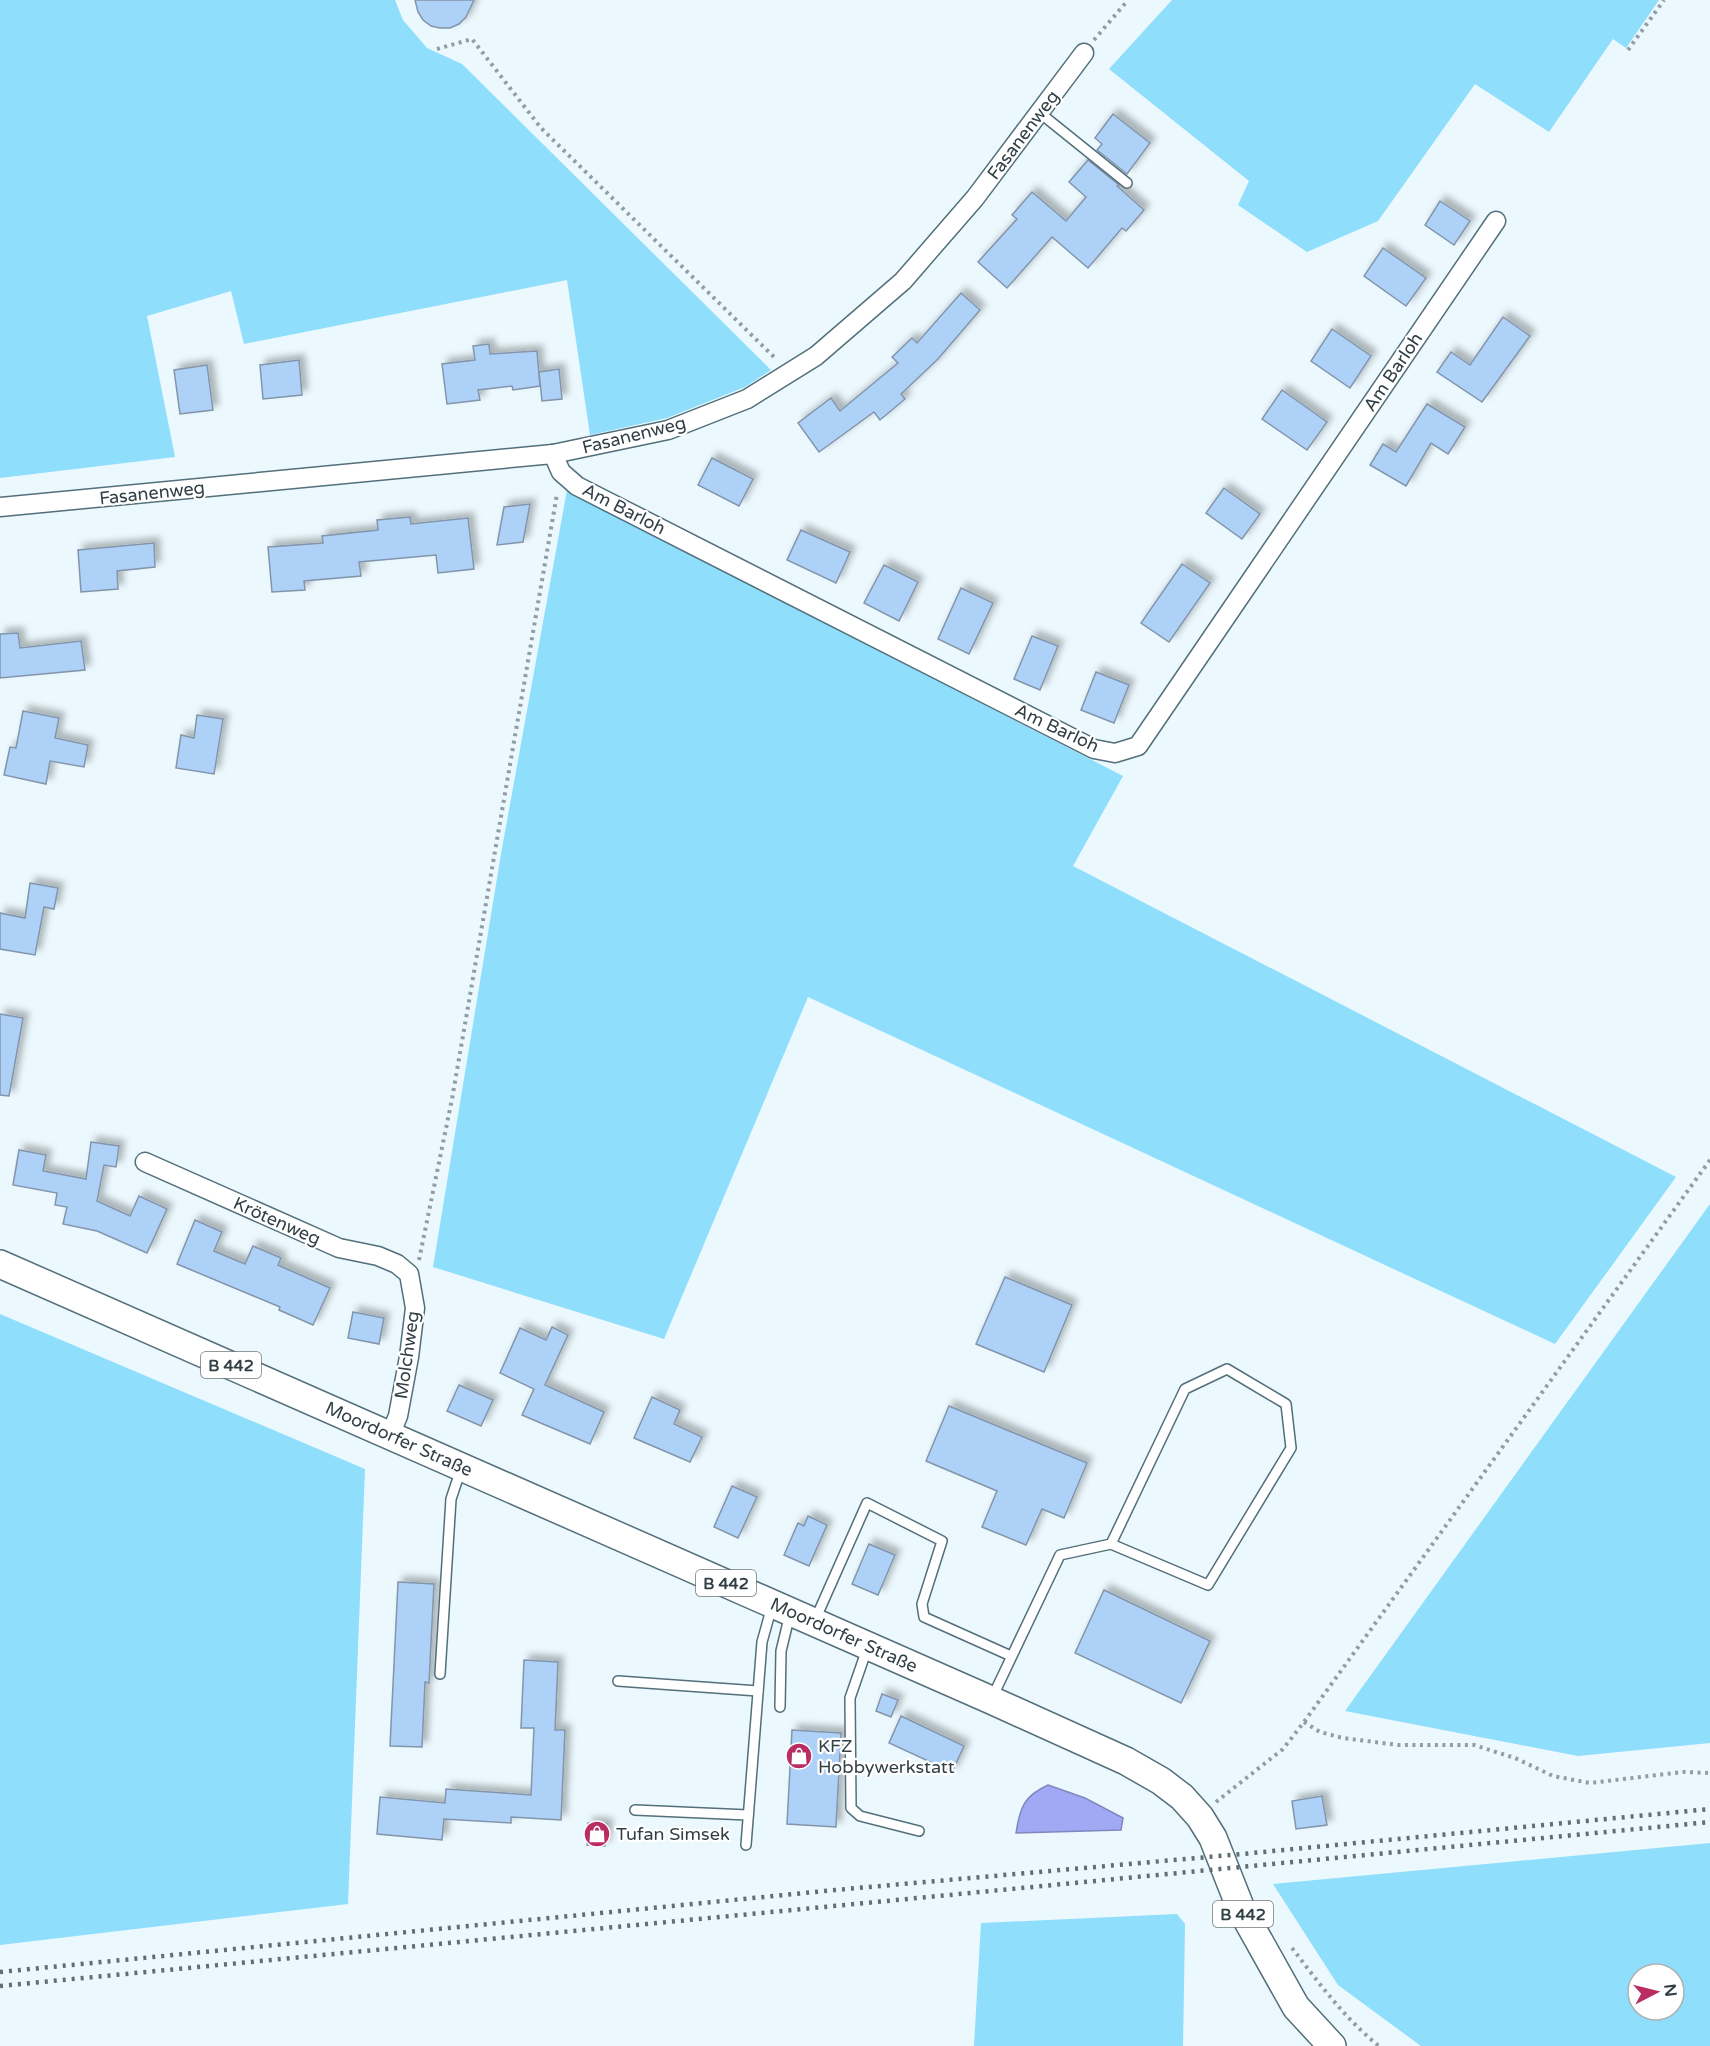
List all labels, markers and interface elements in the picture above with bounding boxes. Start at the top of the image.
street label: Fasanenweg [982,86,1064,184]
street label: Am Barloh [1359,328,1427,416]
street label: Fasanenweg [580,411,688,459]
street label: Fasanenweg [98,477,206,509]
street label: Am Barloh [579,479,669,539]
street label: Am Barloh [1011,699,1103,757]
street label: Krötenweg [230,1192,324,1250]
street label: Molchweg [390,1310,424,1400]
road number: B 442 [201,1352,261,1378]
street label: Moordorfer Straße [322,1397,476,1481]
road number: B 442 [696,1570,756,1596]
street label: Moordorfer Straße [767,1593,921,1677]
place label: KFZ Hobbywerkstatt [818,1735,955,1778]
shop icon: KFZ Hobbywerkstatt [784,1741,814,1771]
shop icon: Tufan Simsek [582,1819,612,1849]
place label: Tufan Simsek [616,1823,730,1845]
road number: B 442 [1213,1901,1273,1927]
north arrow [1626,1962,1686,2022]
text: N [1659,1983,1681,1998]

